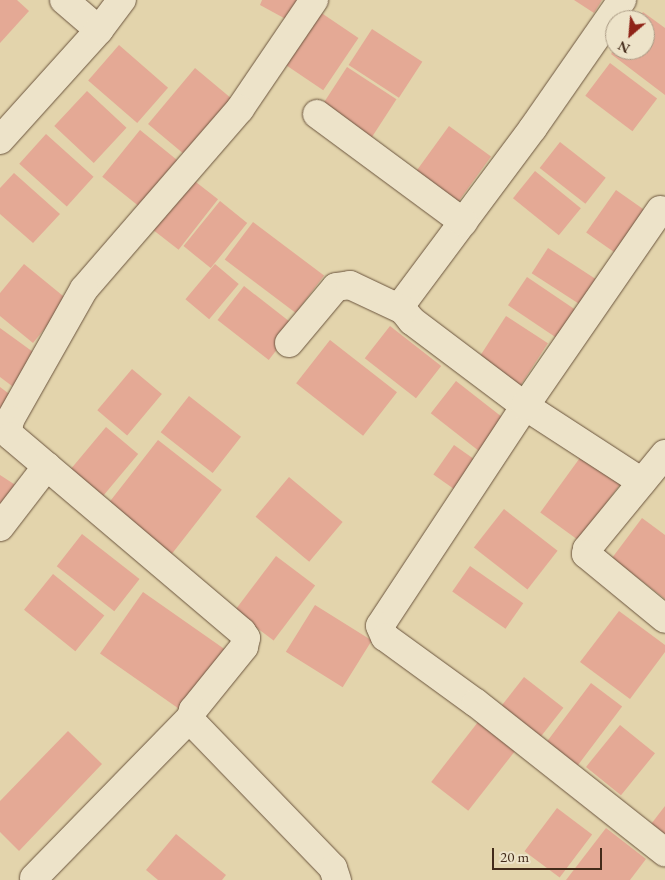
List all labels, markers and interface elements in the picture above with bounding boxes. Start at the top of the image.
north arrow [605,10,655,60]
text: N [615,37,633,58]
scale bar [495,838,605,870]
text: 20 m [500,847,529,866]

